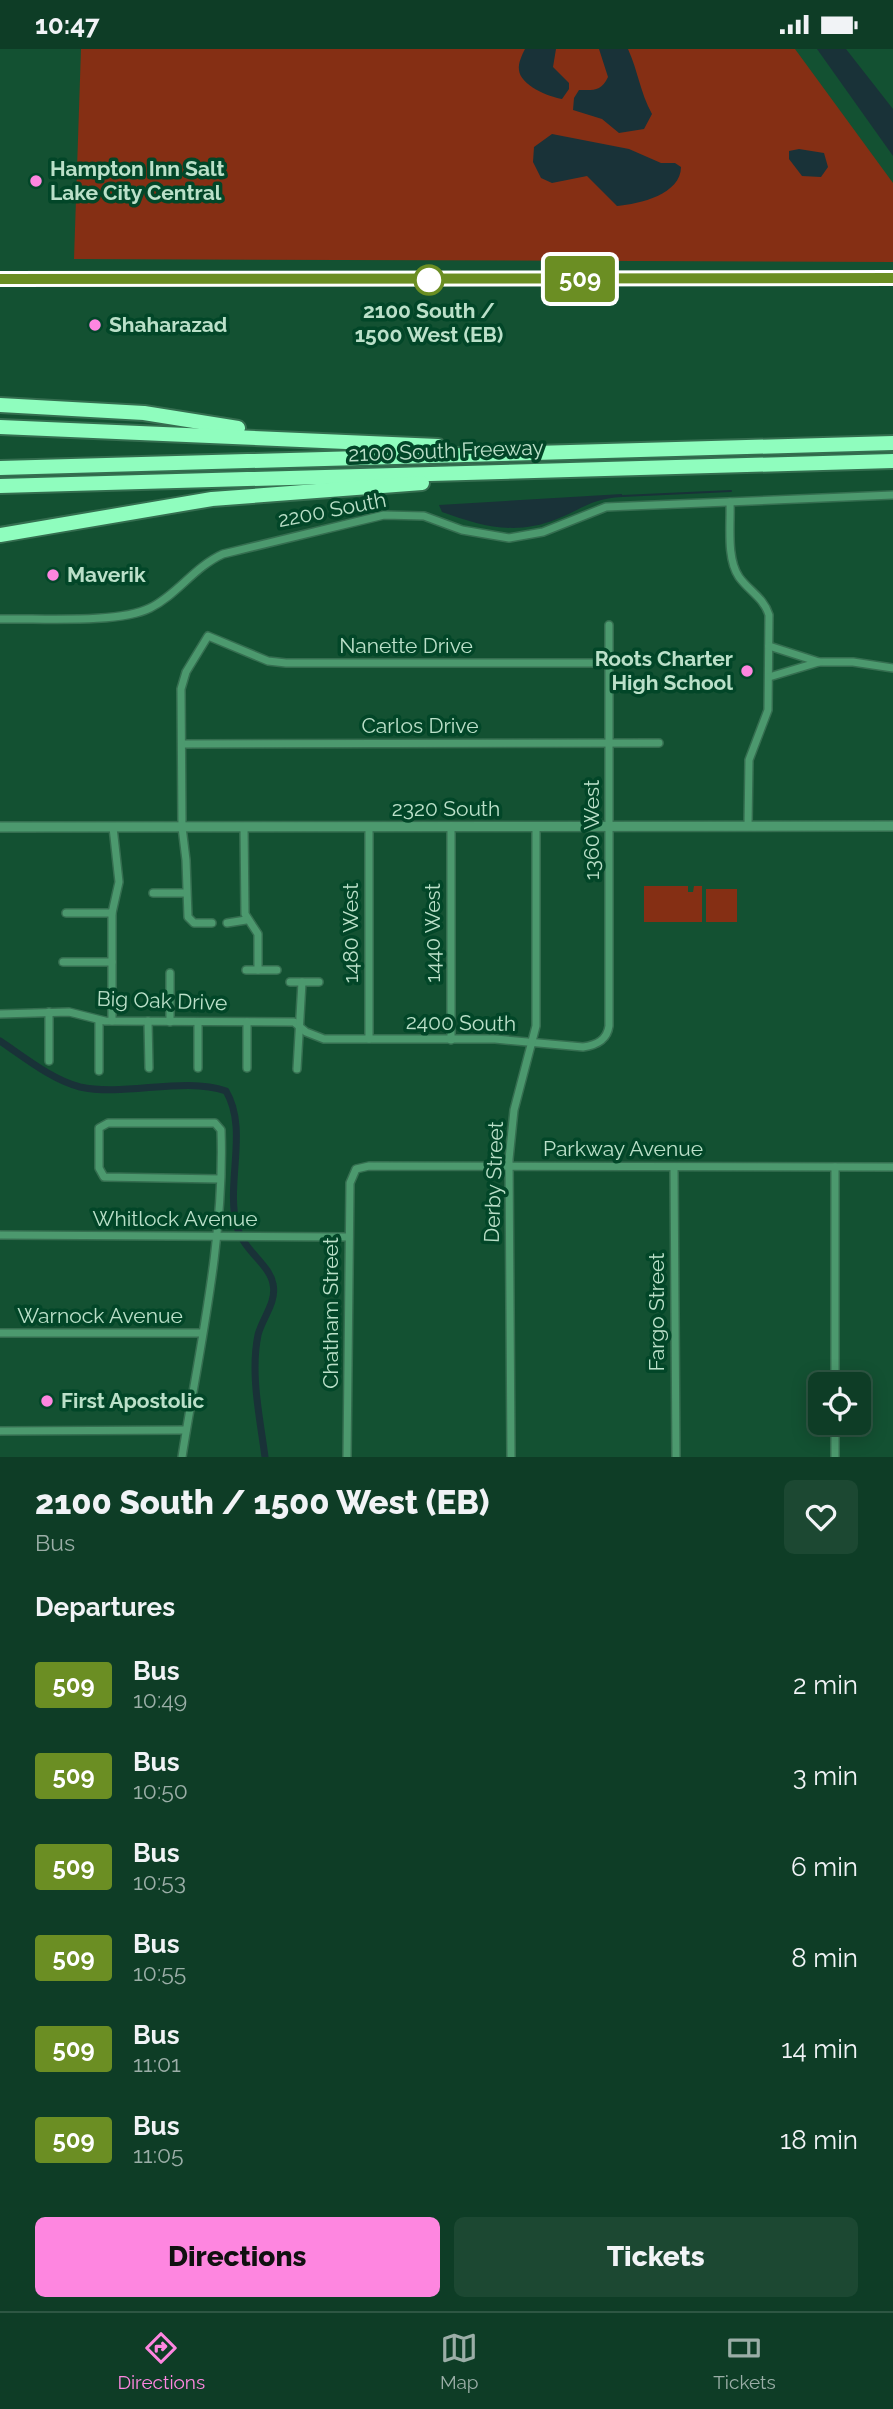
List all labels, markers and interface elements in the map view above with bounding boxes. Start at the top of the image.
text: 10:47 [35,10,100,40]
place label: Hampton Inn Salt Lake City Central [50,156,225,205]
marker: Hampton Inn Salt Lake City Central [28,173,44,189]
line badge: 509 [540,256,620,302]
text: 509 [559,264,601,293]
marker: 2100 South / 1500 West (EB) [414,265,444,295]
place label: 2100 South / 1500 West (EB) [355,298,503,347]
place label: Shaharazad [109,312,227,337]
marker: Shaharazad [87,317,103,333]
street label: 2100 South Freeway [348,435,544,466]
street label: 2200 South [276,487,388,532]
place label: Maverik [67,562,146,587]
marker: Maverik [45,567,61,583]
street label: Nanette Drive [339,633,473,658]
place label: Roots Charter High School [595,646,733,695]
marker: Roots Charter High School [739,663,755,679]
street label: Carlos Drive [361,713,479,738]
street label: 1360 West [579,780,604,880]
street label: 2320 South [392,796,500,821]
street label: 1480 West [338,883,363,983]
street label: 1440 West [420,883,445,983]
street label: Big Oak Drive [96,986,228,1015]
street label: 2400 South [406,1009,516,1036]
street label: Derby Street [479,1121,508,1243]
street label: Parkway Avenue [543,1136,703,1161]
street label: Whitlock Avenue [92,1206,258,1231]
street label: Chatham Street [318,1237,343,1389]
street label: Fargo Street [644,1253,669,1371]
street label: Warnock Avenue [17,1303,183,1328]
map controls [808,1372,871,1435]
button: locate [808,1372,871,1435]
place label: First Apostolic [61,1388,204,1413]
marker: First Apostolic [39,1393,55,1409]
button: heart [784,1480,858,1554]
text: 2100 South / 1500 West (EB) [35,1483,490,1522]
text: Bus [35,1529,75,1556]
text: Departures [35,1592,175,1622]
text: Bus [133,1656,180,1686]
text: 509 [52,1670,95,1699]
text: 2 min [793,1670,858,1700]
text: 10:49 [133,1686,187,1713]
text: Bus [133,1747,180,1777]
text: 509 [52,1761,95,1790]
text: 3 min [793,1761,858,1791]
text: 10:50 [133,1777,188,1804]
text: Bus [133,1838,180,1868]
text: 509 [52,1852,95,1881]
text: 6 min [791,1852,858,1882]
text: 10:53 [133,1868,186,1895]
text: Bus [133,1929,180,1959]
text: 509 [52,1943,95,1972]
text: 8 min [791,1943,858,1973]
text: 10:55 [133,1959,186,1986]
text: Bus [133,2020,180,2050]
text: 509 [52,2034,95,2063]
text: 14 min [781,2034,858,2064]
text: 11:01 [133,2050,181,2077]
text: Bus [133,2111,180,2141]
text: 509 [52,2125,95,2154]
text: 18 min [780,2125,858,2155]
text: 11:05 [133,2141,184,2168]
button: Directions [35,2217,440,2297]
button: Tickets [454,2217,858,2297]
tab: Directions [117,2329,205,2393]
tab: Map [440,2329,479,2393]
tab: Tickets [713,2329,776,2393]

